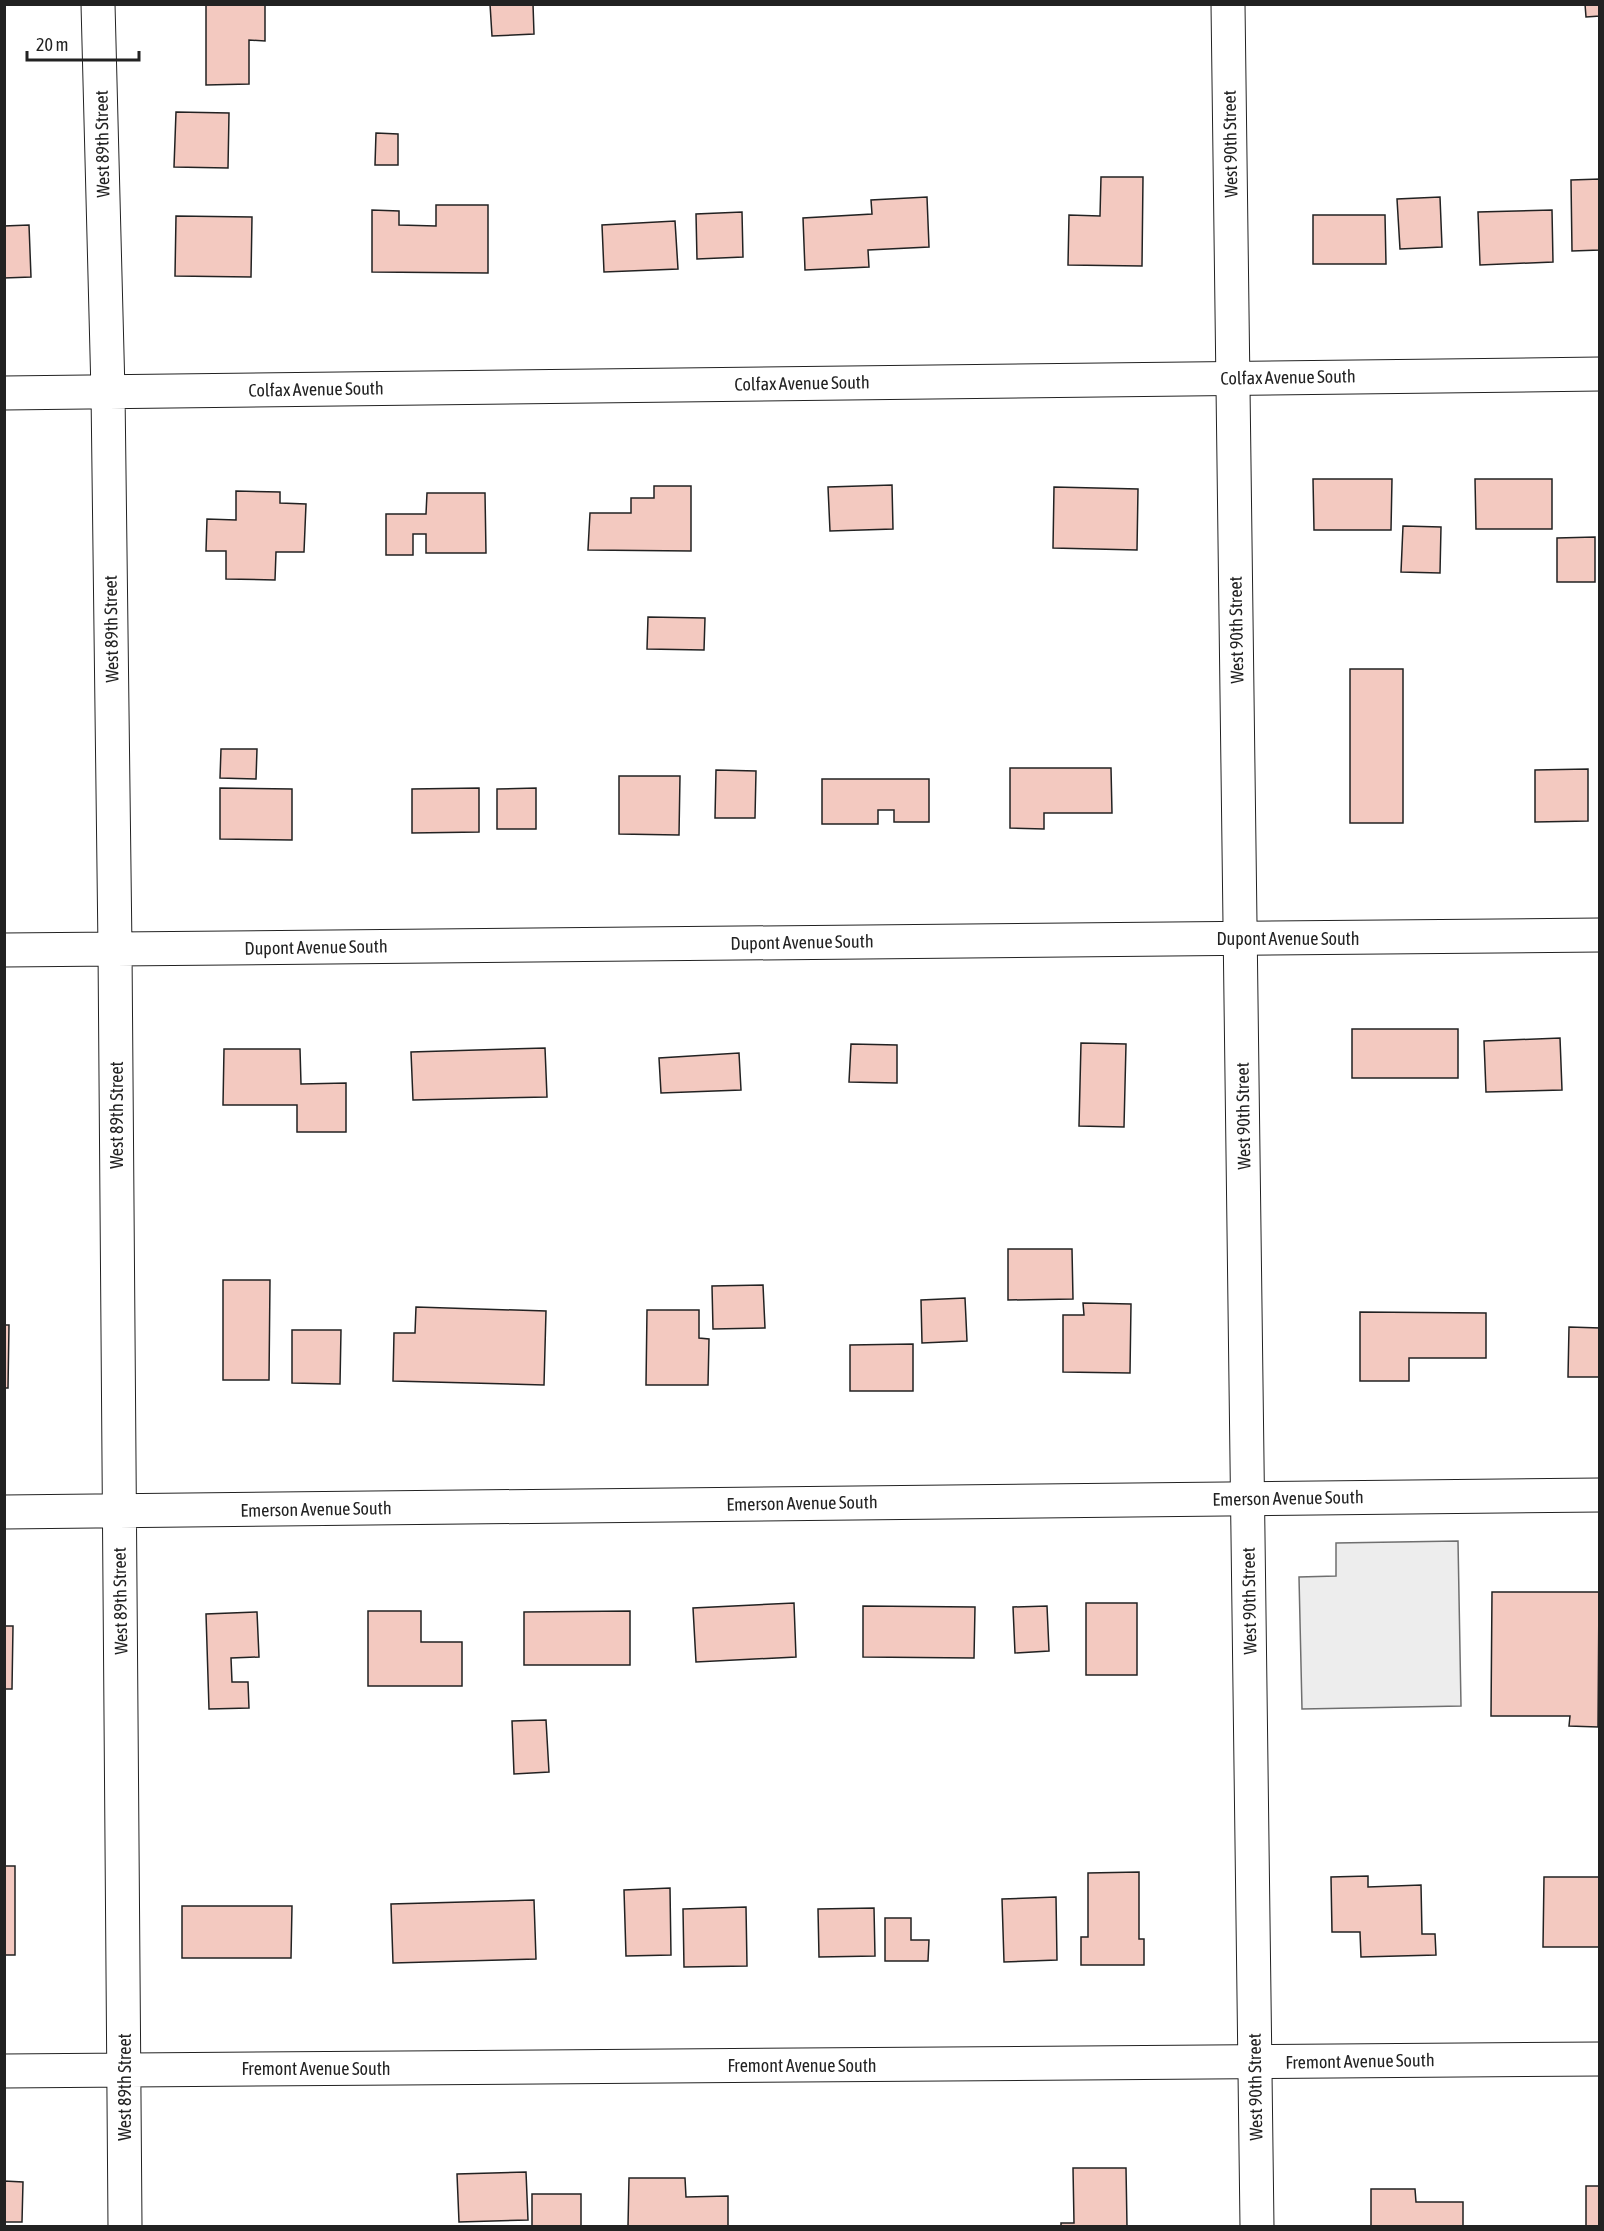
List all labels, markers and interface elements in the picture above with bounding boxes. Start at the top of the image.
scale bar [27,24,140,62]
text: 20 m [36,34,68,55]
street label: West 89th Street [91,90,113,198]
street label: West 90th Street [1219,90,1241,198]
street label: Colfax Avenue South [1220,365,1356,389]
street label: Colfax Avenue South [734,371,870,395]
street label: Colfax Avenue South [248,377,384,401]
street label: West 89th Street [100,575,122,683]
street label: West 90th Street [1225,576,1247,684]
street label: Dupont Avenue South [1216,928,1360,949]
street label: Dupont Avenue South [730,930,874,954]
street label: Dupont Avenue South [244,935,388,959]
street label: West 89th Street [106,1061,127,1169]
street label: West 90th Street [1232,1062,1254,1170]
street label: Emerson Avenue South [1212,1486,1364,1510]
street label: Emerson Avenue South [726,1491,878,1515]
street label: Emerson Avenue South [240,1497,392,1521]
street label: West 89th Street [109,1547,131,1655]
street label: West 90th Street [1238,1547,1260,1655]
street label: West 89th Street [114,2033,135,2141]
street label: West 90th Street [1244,2033,1266,2141]
street label: Fremont Avenue South [1285,2049,1435,2073]
street label: Fremont Avenue South [727,2055,877,2076]
street label: Fremont Avenue South [241,2058,391,2079]

